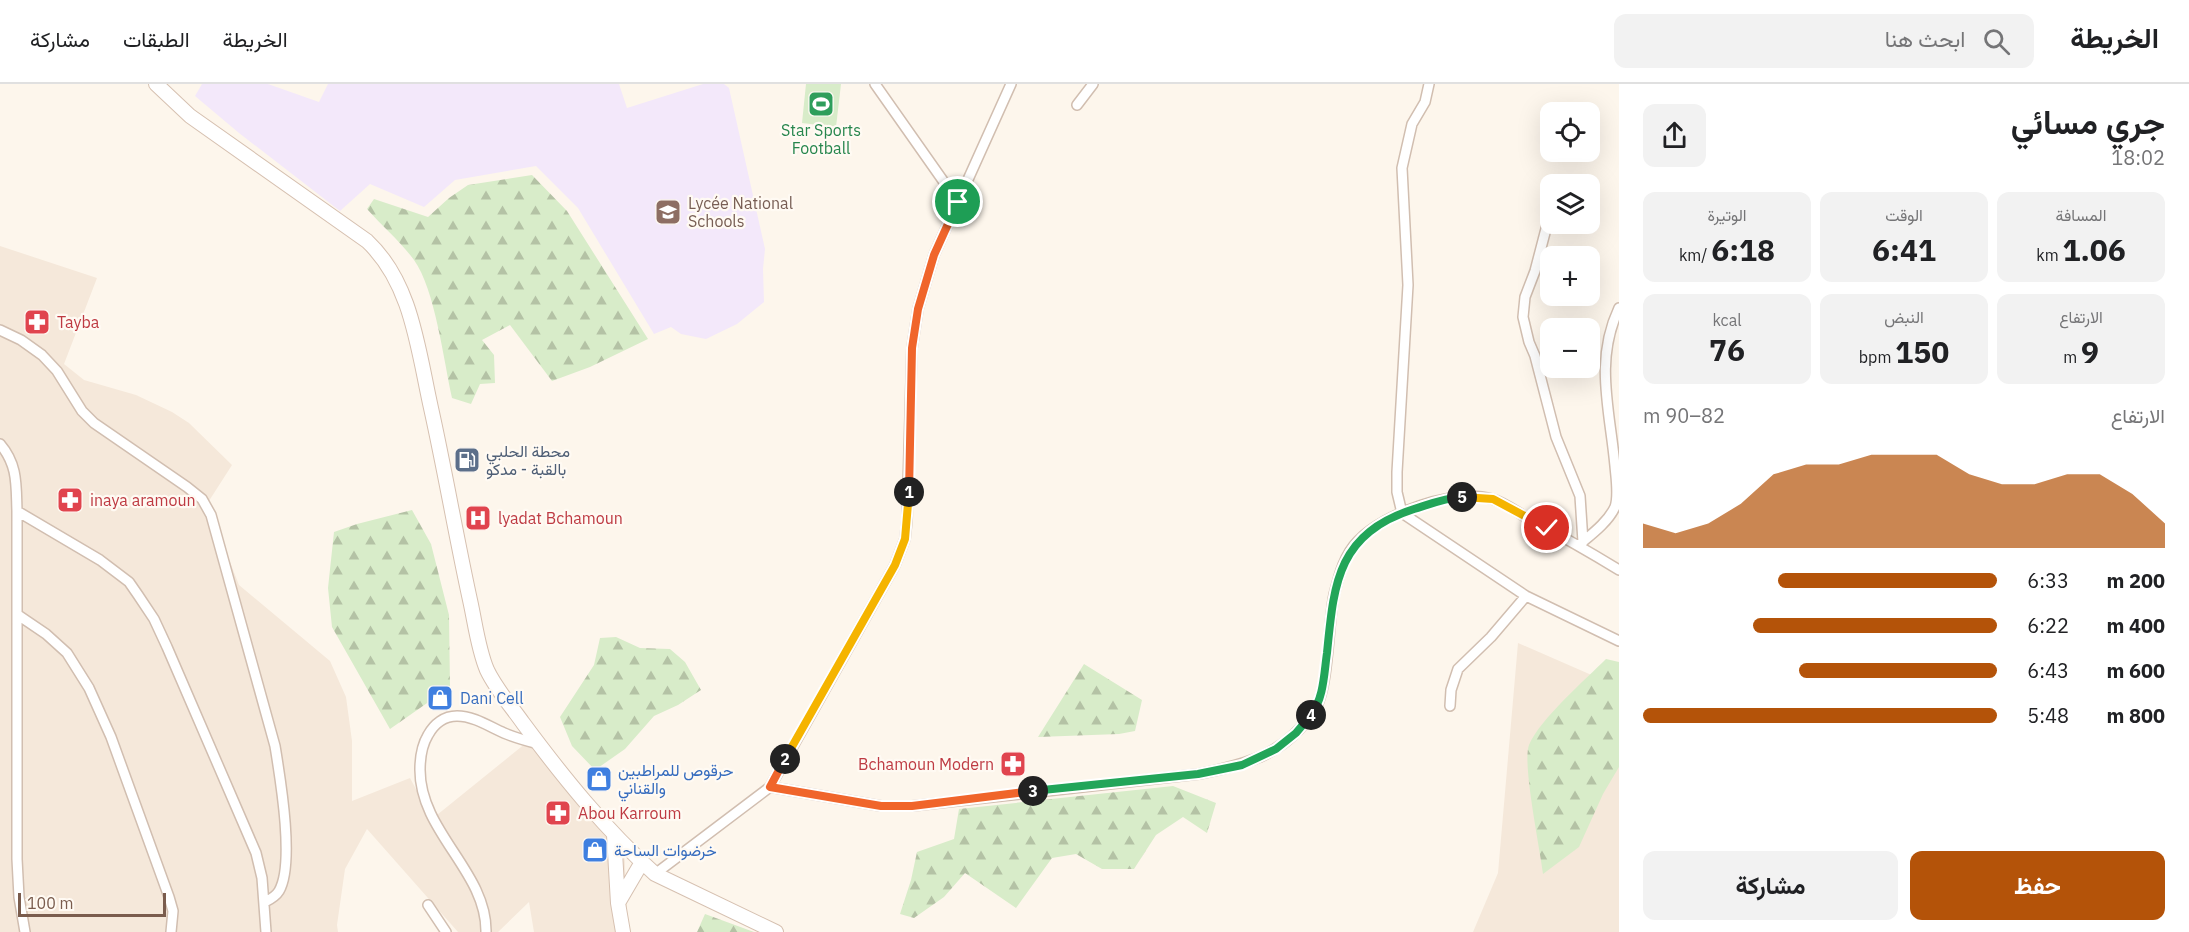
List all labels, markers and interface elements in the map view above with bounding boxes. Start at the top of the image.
search box [1614,14,2034,68]
text: الخريطة [2070,19,2159,56]
text: ابحث هنا [1885,24,1965,53]
text: مشاركة [30,25,90,53]
text: الطبقات [123,25,190,53]
text: الخريطة [223,25,288,53]
icon: search [1980,25,2013,58]
sports icon: Star Sports Football [806,89,836,119]
text: جري مسائي [2011,100,2165,143]
map controls [1540,102,1600,378]
button: locate [1540,102,1600,162]
button: share [1643,104,1706,167]
place label: Star Sports Football [781,120,861,158]
text: 18:02 [2111,144,2165,171]
button: layers [1540,174,1600,234]
pin [932,176,983,227]
icon: arrive [941,185,974,218]
place label: Lycée National Schools [688,193,793,231]
school or university icon: Lycée National Schools [653,197,683,227]
text: الوتيرة [1707,205,1747,225]
text: الوقت [1885,205,1923,225]
text: المسافة [2056,205,2106,225]
text: 6:18 [1711,230,1775,269]
text: 6:41 [1872,230,1936,269]
text: 1.06 [2062,230,2126,269]
text: /km [1679,245,1711,265]
text: km [2036,245,2062,265]
button: + [1540,246,1600,306]
pharmacy icon: Tayba [22,307,52,337]
text: النبض [1884,307,1924,327]
text: الارتفاع [2059,307,2103,327]
text: kcal [1712,310,1742,330]
place label: Tayba [57,312,100,332]
button: − [1540,318,1600,378]
text: 76 [1709,330,1745,369]
text: 150 [1895,332,1949,371]
text: 9 [2081,332,2099,371]
text: bpm [1859,347,1895,367]
text: m [2063,347,2081,367]
text: 82–90 m [1643,402,1725,429]
text: الارتفاع [2111,402,2165,429]
place label: محطة الحلبي بالقبة - مدكو [486,441,570,480]
fuel station icon: محطة الحلبي بالقبة - مدكو [452,445,482,475]
pin: 1 [894,477,924,507]
text: 1 [904,482,914,502]
pin: 5 [1447,482,1477,512]
pharmacy icon: inaya aramoun [55,485,85,515]
text: 5 [1457,487,1467,507]
place label: inaya aramoun [90,490,196,510]
pin [1521,502,1572,553]
hospital icon: lyadat Bchamoun [463,503,493,533]
place label: lyadat Bchamoun [498,508,623,528]
icon: check [1530,511,1563,544]
text: 6:33 [2027,567,2069,594]
text: 200 m [2106,567,2165,594]
text: 6:22 [2027,612,2069,639]
text: 400 m [2106,612,2165,639]
text: 6:43 [2027,657,2069,684]
text: 600 m [2106,657,2165,684]
shop icon: Dani Cell [425,683,455,713]
place label: Dani Cell [460,688,524,708]
pin: 4 [1296,700,1326,730]
text: 5:48 [2027,702,2069,729]
text: 800 m [2106,702,2165,729]
text: 4 [1306,705,1316,725]
pin: 2 [770,744,800,774]
text: 2 [780,749,790,769]
pharmacy icon: Bchamoun Modern [998,749,1028,779]
place label: Bchamoun Modern [858,754,994,774]
place label: حرقوص للمراطبين والقناني [618,760,734,802]
shop icon: حرقوص للمراطبين والقناني [584,764,614,794]
pin: 3 [1018,776,1048,806]
text: 3 [1028,781,1038,801]
pharmacy icon: Abou Karroum [543,798,573,828]
place label: Abou Karroum [578,803,682,823]
shop icon: خرضوات الساحة [580,835,610,865]
place label: خرضوات الساحة [614,840,717,861]
button: مشاركة [1643,851,1898,920]
button: حفظ [1910,851,2165,920]
scale bar [18,890,166,918]
text: 100 m [27,893,74,913]

